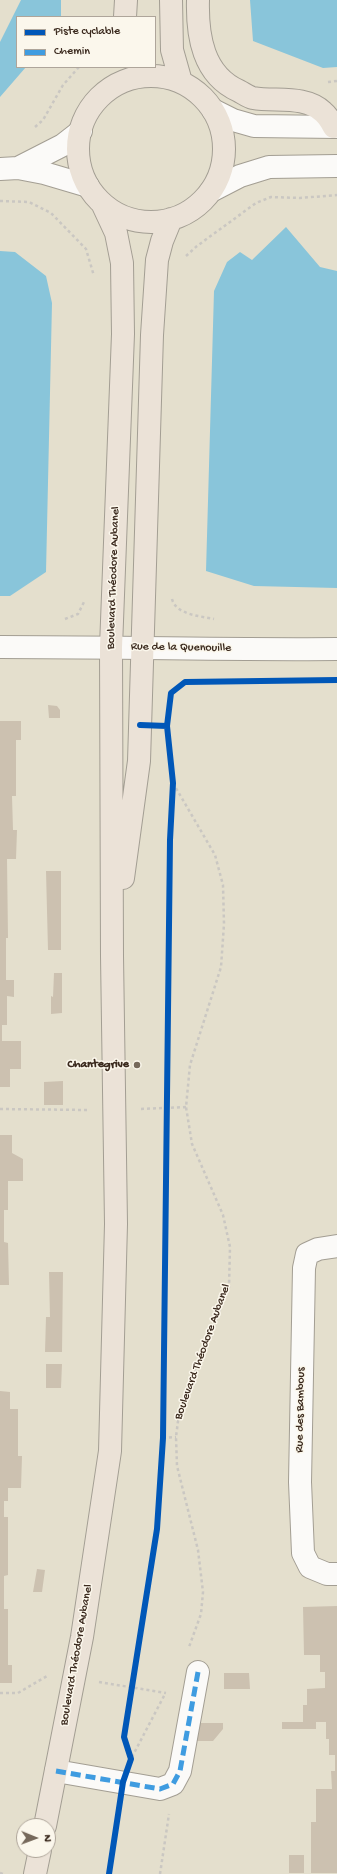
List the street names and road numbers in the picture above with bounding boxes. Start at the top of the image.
street label: Boulevard Théodore Aubanel [104,506,124,650]
street label: Rue de la Quenouille [131,640,231,656]
street label: Boulevard Théodore Aubanel [172,1282,234,1422]
street label: Rue des Bambous [293,1367,309,1453]
street label: Boulevard Théodore Aubanel [57,1583,97,1727]

